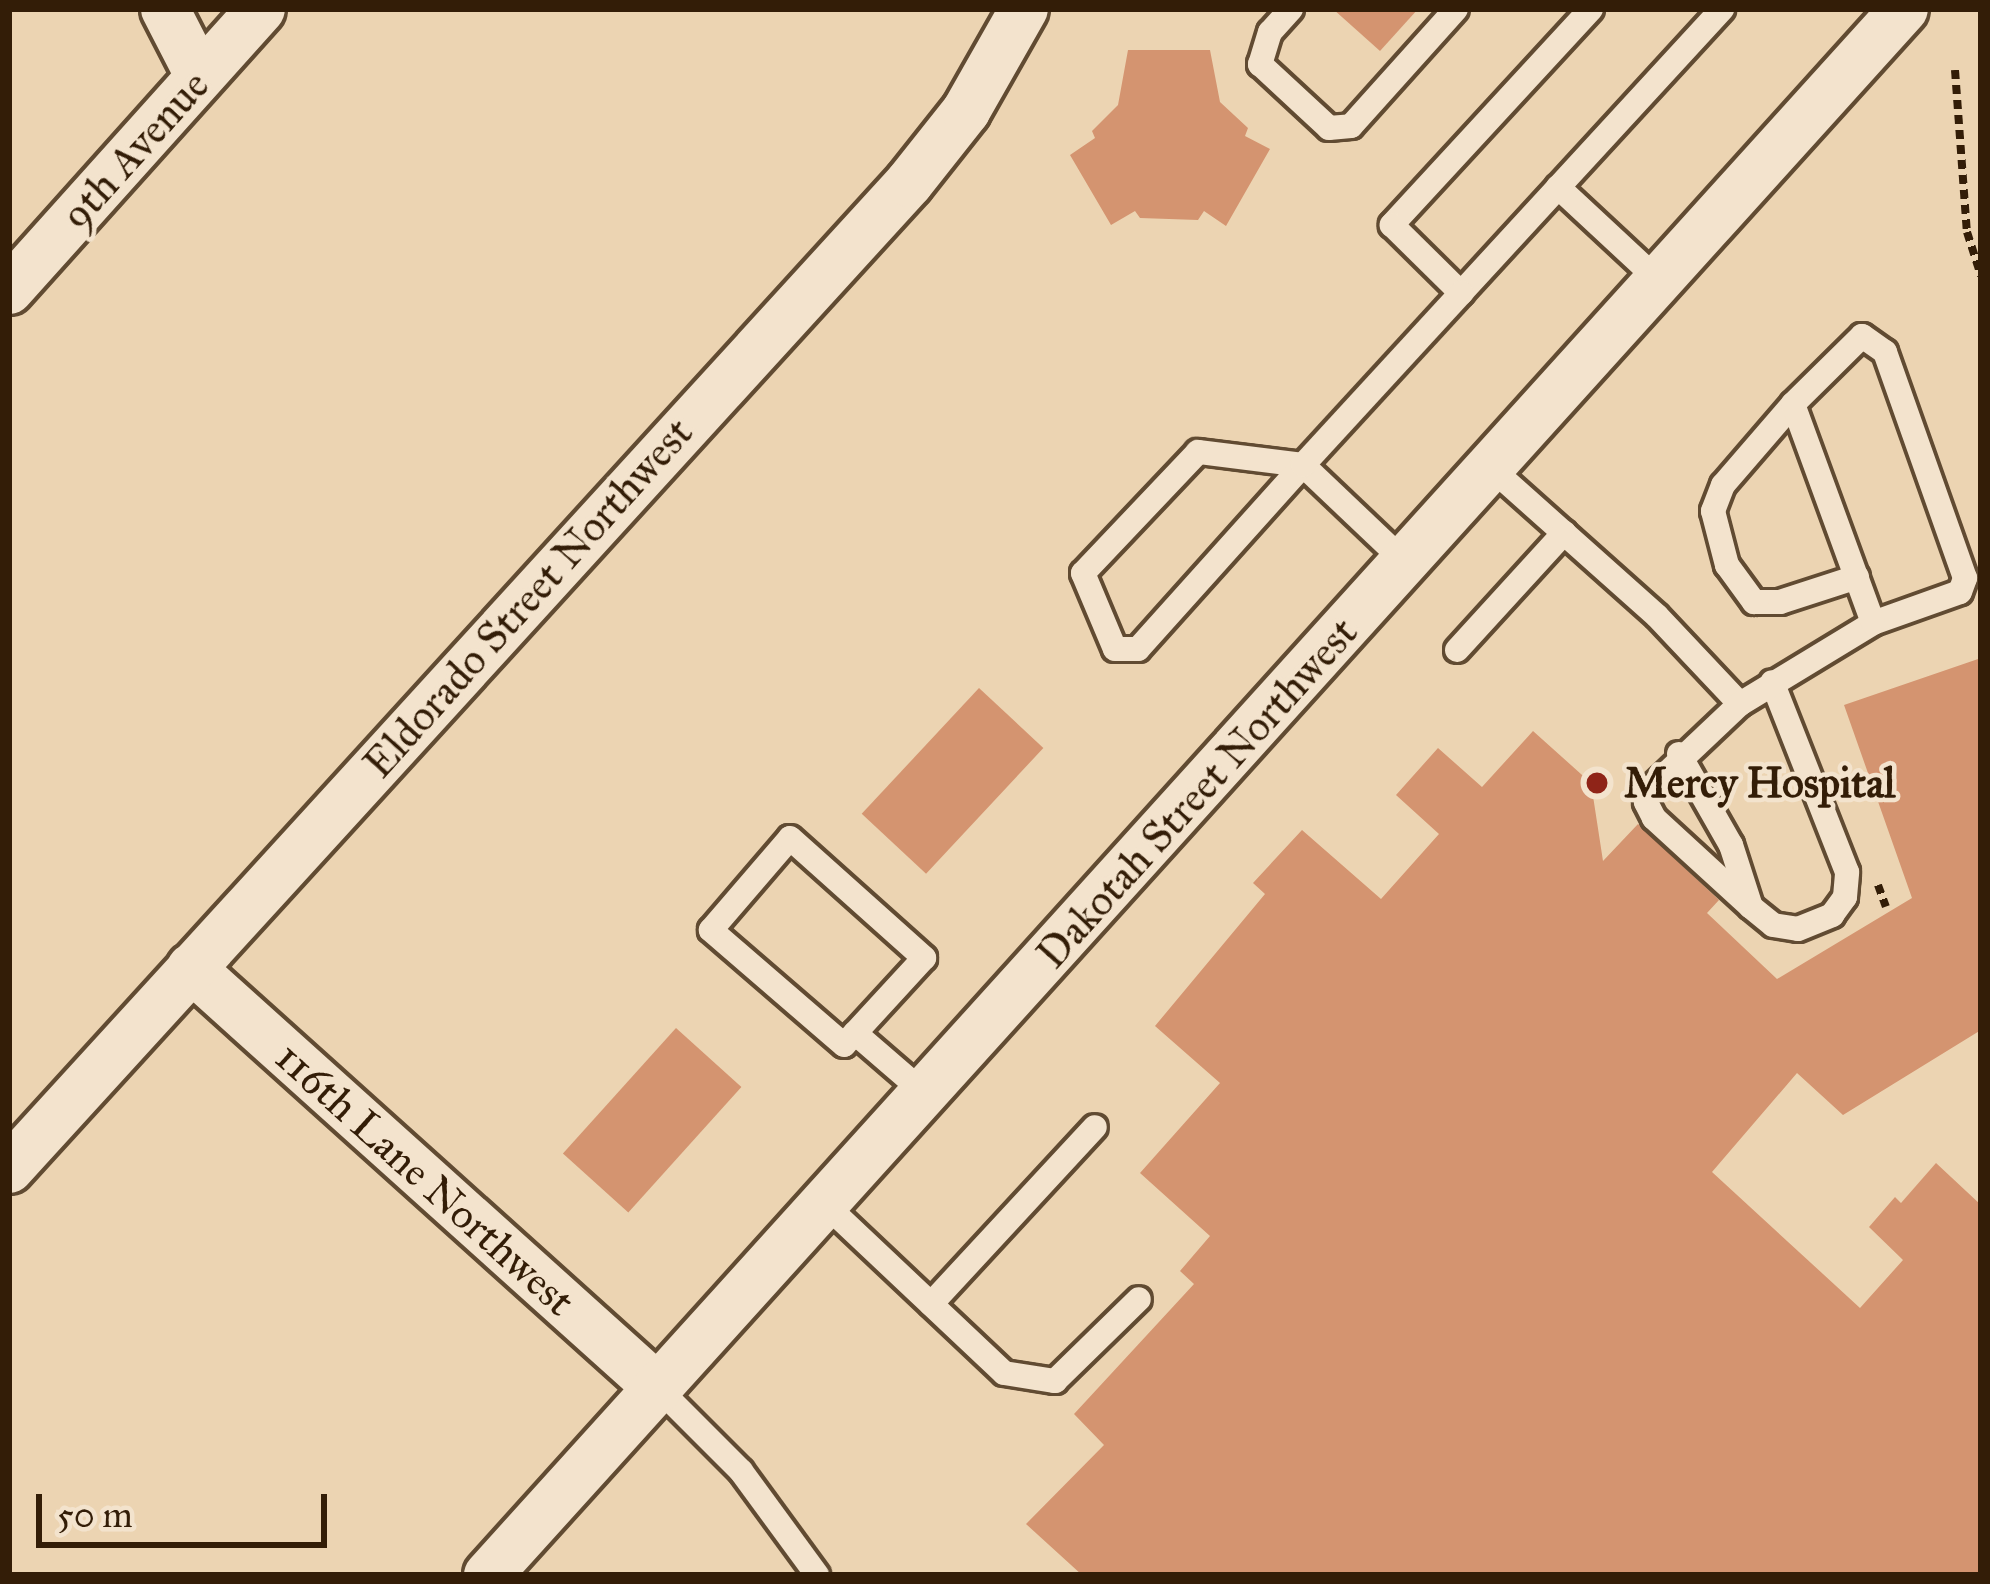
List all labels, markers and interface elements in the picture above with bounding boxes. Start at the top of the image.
street label: 9th Avenue [51,60,219,240]
street label: Eldorado Street Northwest [353,408,703,788]
street label: Dakotah Street Northwest [1026,607,1368,979]
place label: Mercy Hospital [1624,758,1895,808]
marker: Mercy Hospital [1581,767,1613,799]
street label: 116th Lane Northwest [265,1032,585,1326]
scale bar [42,1470,333,1544]
text: 50 m [57,1493,133,1537]

